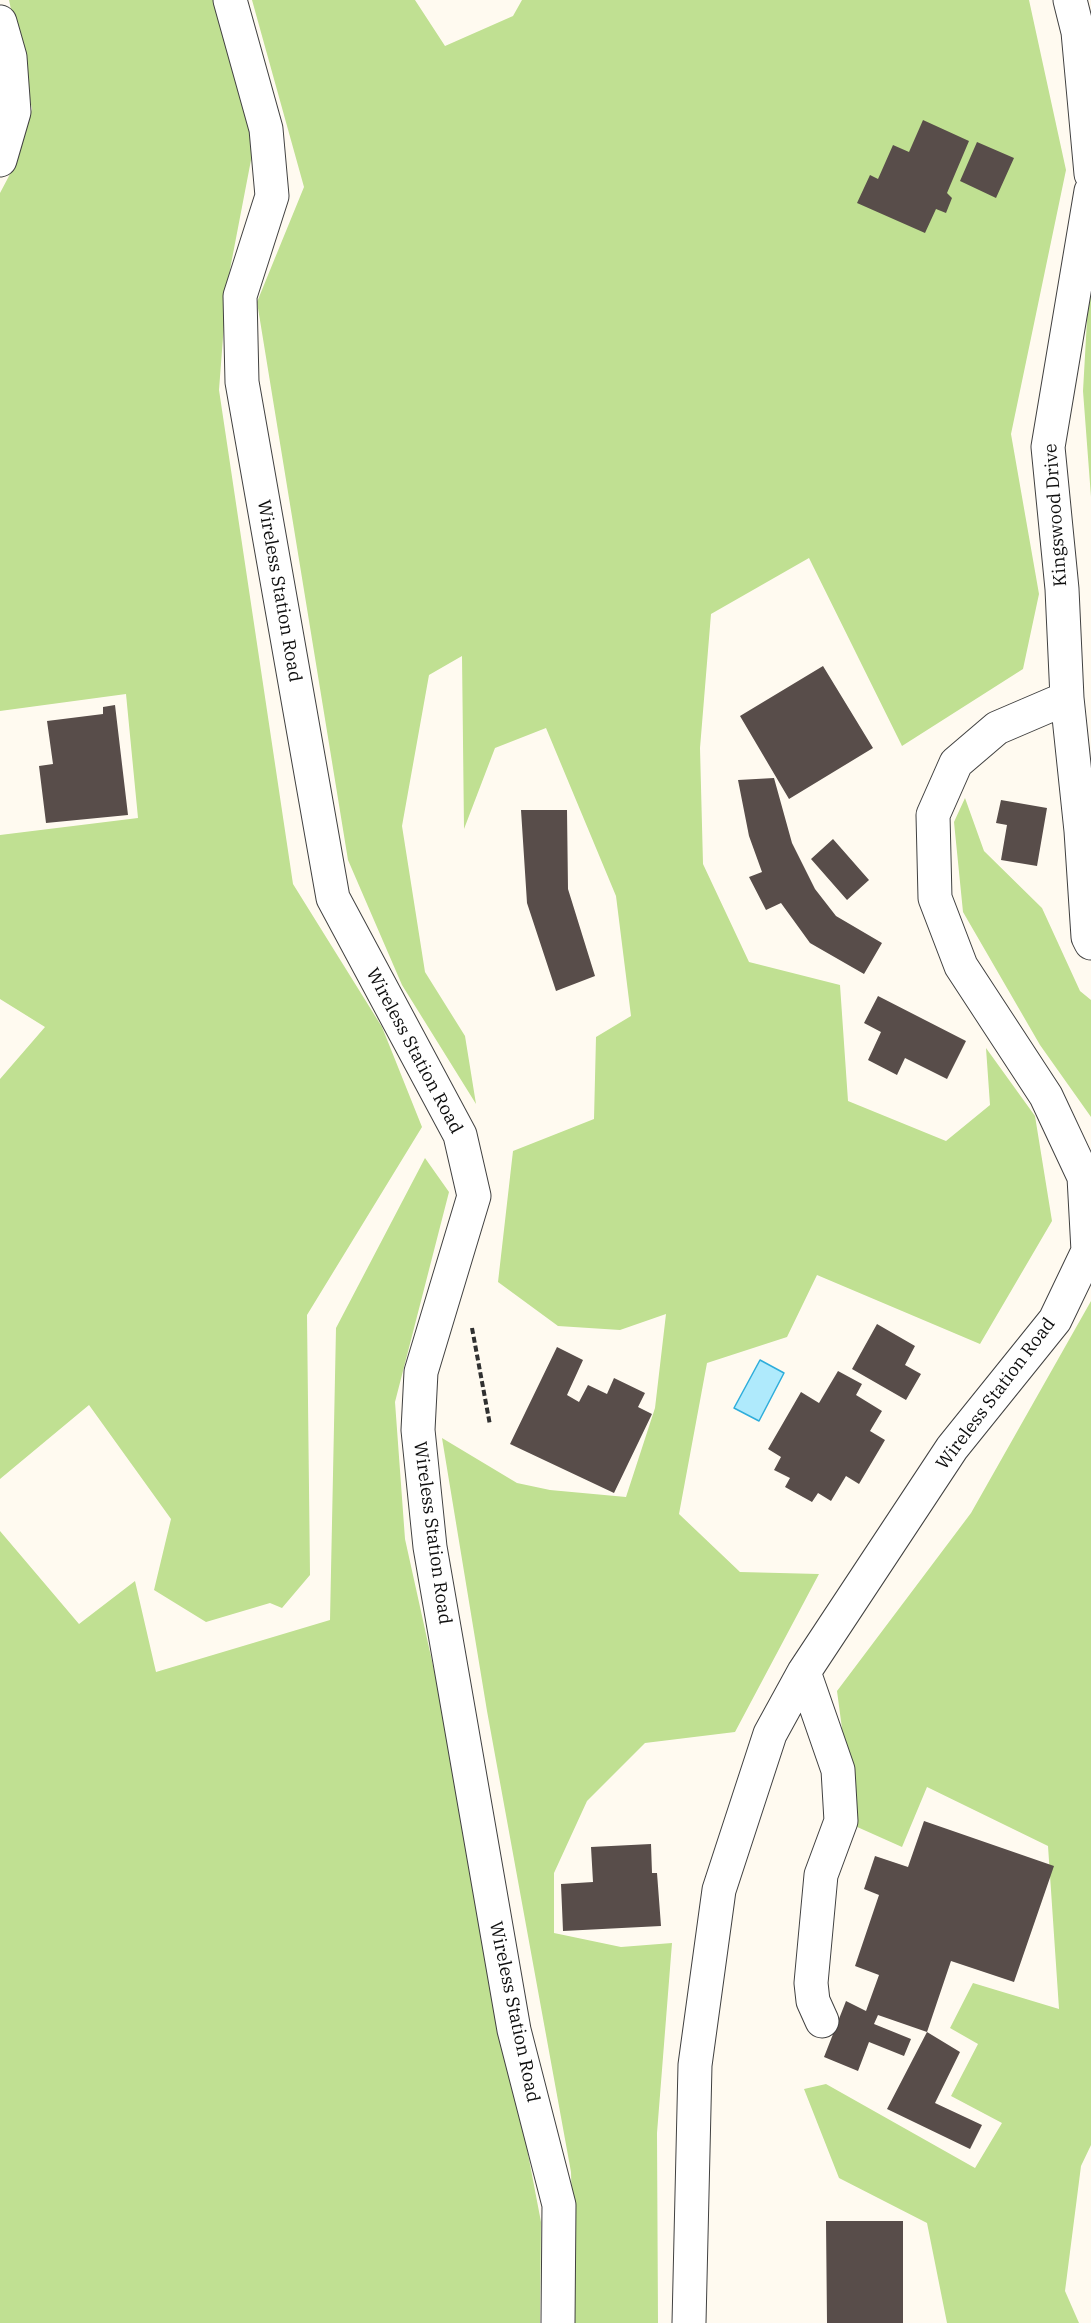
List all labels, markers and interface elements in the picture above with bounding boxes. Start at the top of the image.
street label: Kingswood Drive [1040,443,1072,587]
street label: Wireless Station Road [252,498,306,684]
street label: Wireless Station Road [361,964,467,1138]
street label: Wireless Station Road [932,1314,1060,1474]
street label: Wireless Station Road [408,1440,456,1626]
street label: Wireless Station Road [484,1920,544,2104]

